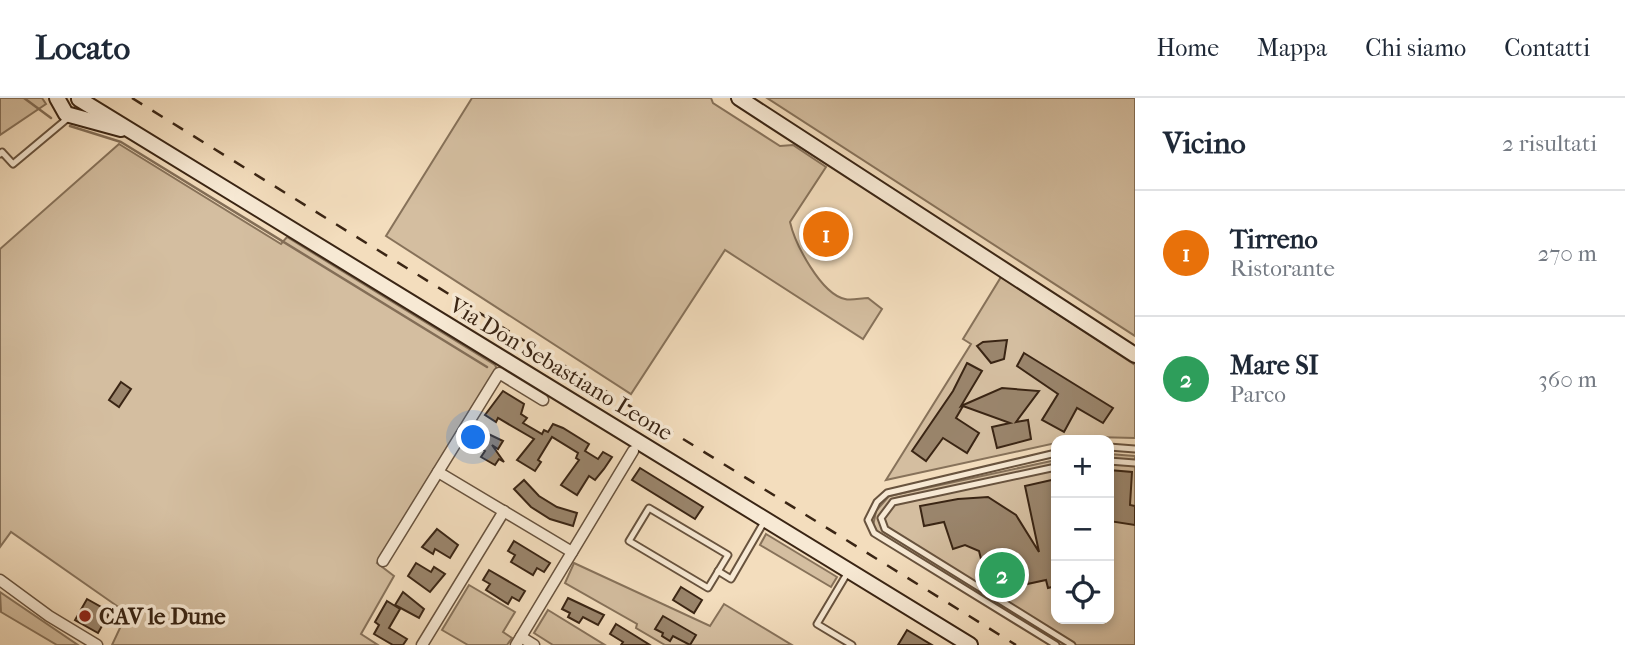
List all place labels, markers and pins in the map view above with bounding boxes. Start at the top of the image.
pin: 1 [803,208,849,260]
pin: 2 [979,549,1025,601]
place label: CAV le Dune [99,603,226,630]
marker: CAV le Dune [77,608,93,624]

